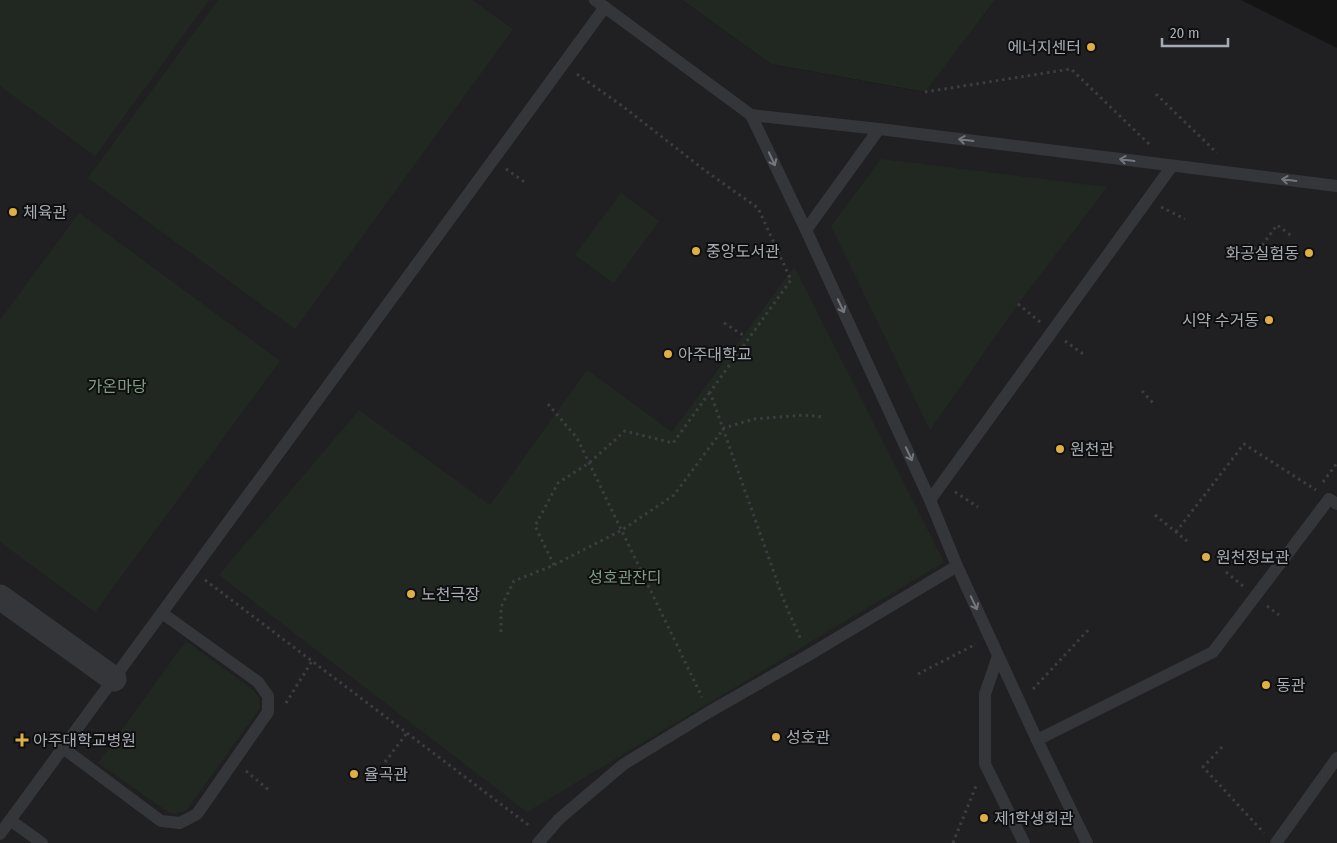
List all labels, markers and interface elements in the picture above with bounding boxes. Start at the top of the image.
scale bar [1162,15,1228,47]
text: 20 m [1170,24,1200,42]
place label: 에너지센터 [1007,38,1081,57]
marker: 에너지센터 [1085,41,1097,53]
one-way arrow [958,135,974,145]
one-way arrow [768,151,777,166]
one-way arrow [1120,155,1136,165]
one-way arrow [1281,175,1297,185]
place label: 체육관 [23,203,67,222]
marker: 체육관 [7,206,19,218]
place label: 중앙도서관 [706,242,780,261]
place label: 화공실험동 [1225,244,1299,263]
marker: 중앙도서관 [690,245,702,257]
marker: 화공실험동 [1303,247,1315,259]
one-way arrow [836,299,846,314]
place label: 시약 수거동 [1182,311,1259,330]
marker: 시약 수거동 [1263,314,1275,326]
place label: 아주대학교 [678,345,752,364]
marker: 아주대학교 [662,348,674,360]
park label: 가온마당 [88,377,147,396]
place label: 원천관 [1070,440,1114,459]
marker: 원천관 [1054,443,1066,455]
one-way arrow [905,446,914,461]
place label: 원천정보관 [1216,548,1290,567]
marker: 원천정보관 [1200,551,1212,563]
park label: 성호관잔디 [588,568,662,587]
place label: 노천극장 [421,585,480,604]
marker: 노천극장 [405,588,417,600]
one-way arrow [970,595,980,610]
place label: 동관 [1276,676,1306,695]
marker: 동관 [1260,679,1272,691]
place label: 성호관 [786,728,830,747]
place label: 아주대학교병원 [33,731,136,750]
marker: 성호관 [770,731,782,743]
marker: 아주대학교병원 [15,733,29,747]
place label: 율곡관 [364,765,408,784]
marker: 율곡관 [348,768,360,780]
place label: 제1학생회관 [994,809,1074,828]
marker: 제1학생회관 [978,812,990,824]

